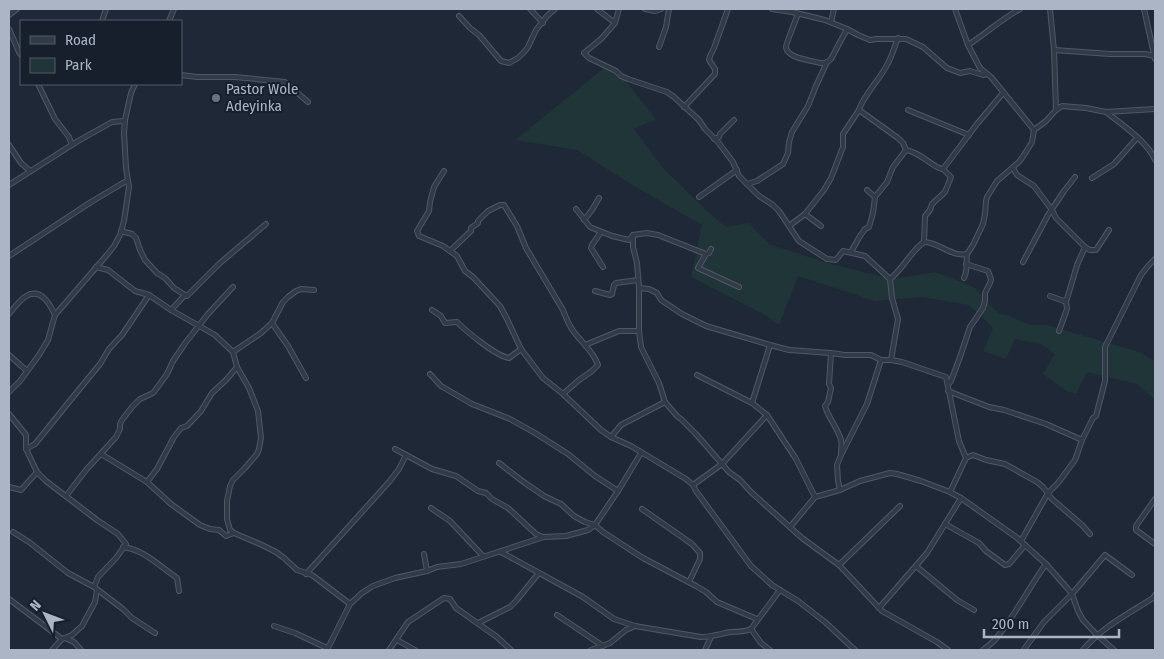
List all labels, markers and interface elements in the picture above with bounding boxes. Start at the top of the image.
legend [20,20,182,85]
text: Road [65,31,96,49]
text: Park [65,56,92,74]
place label: Pastor Wole Adeyinka [226,80,298,115]
marker: Pastor Wole Adeyinka [210,92,222,104]
north arrow [20,589,70,639]
text: N [27,597,45,614]
scale bar [984,606,1119,638]
text: 200 m [992,615,1029,633]

